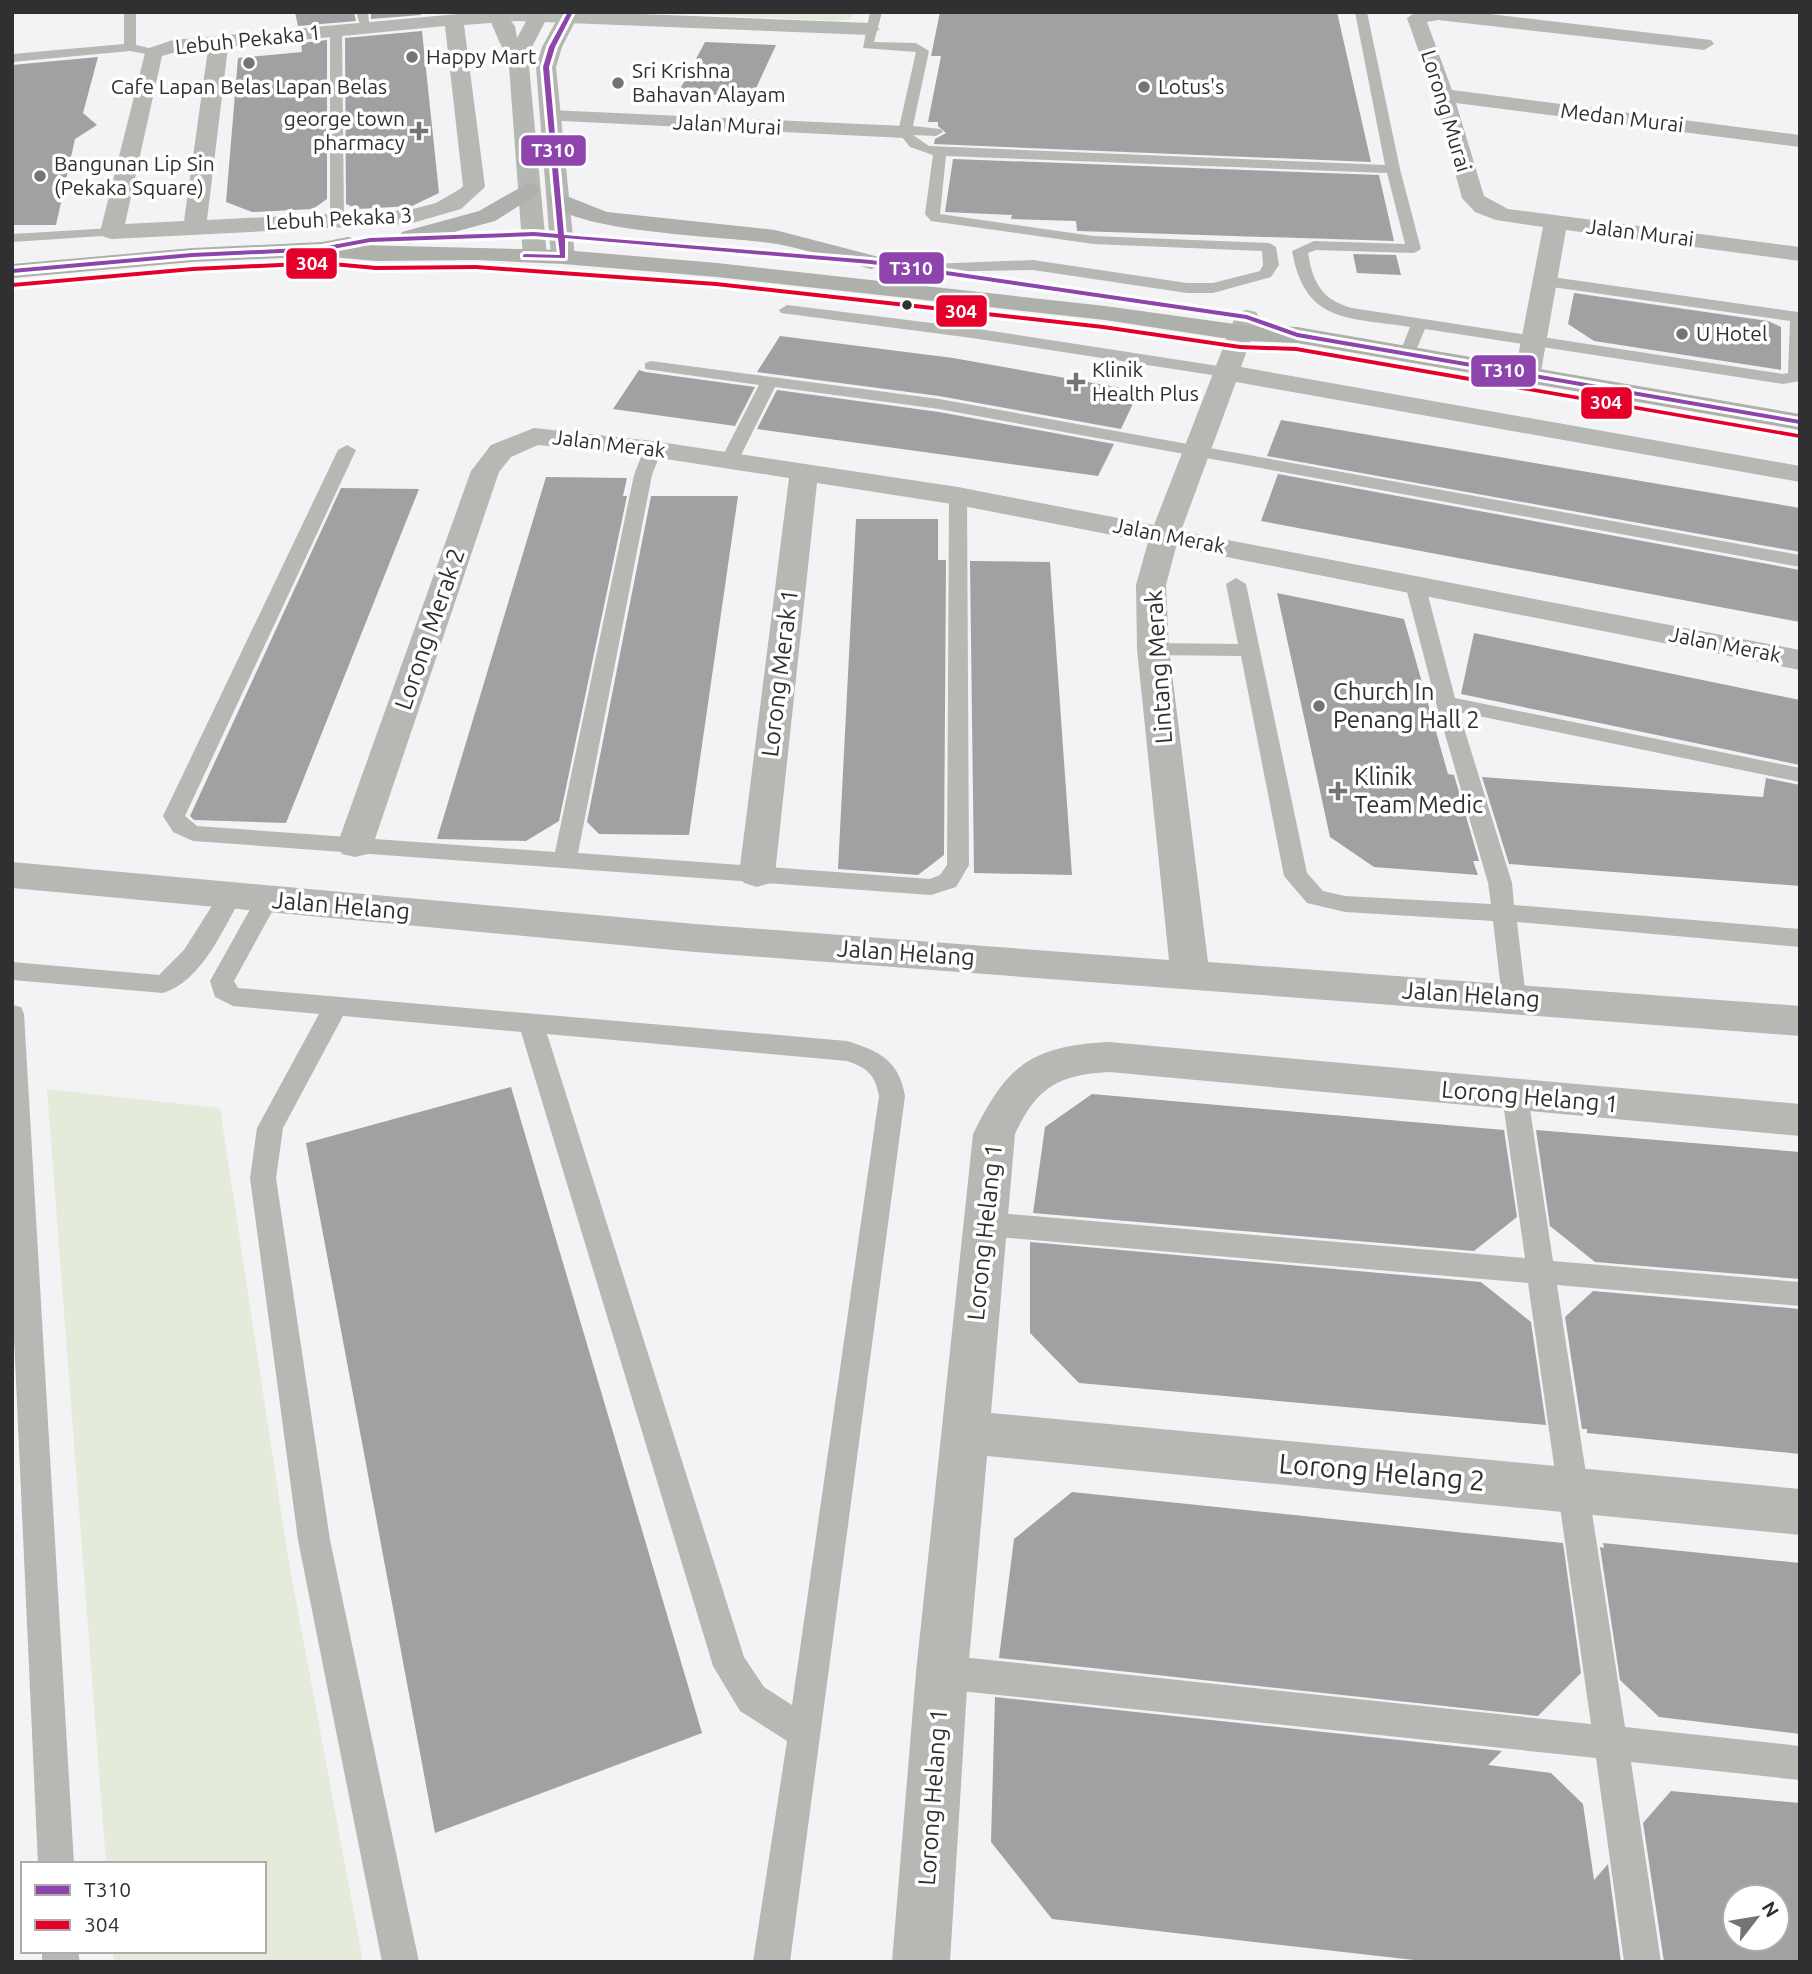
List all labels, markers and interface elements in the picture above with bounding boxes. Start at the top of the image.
street label: Lebuh Pekaka 1 [174,19,322,59]
place label: Happy Mart [426,44,536,68]
street label: Lorong Murai [1417,47,1477,175]
marker: Happy Mart [404,49,420,65]
marker: Cafe Lapan Belas Lapan Belas [241,55,257,71]
place label: Sri Krishna Bahavan Alayam [632,58,786,106]
place label: Cafe Lapan Belas Lapan Belas [111,74,387,98]
place label: Lotus's [1158,74,1224,98]
marker: Sri Krishna Bahavan Alayam [610,75,626,91]
marker: Lotus's [1136,79,1152,95]
street label: Medan Murai [1559,98,1685,136]
place label: george town pharmacy [284,106,405,154]
street label: Jalan Murai [672,109,782,139]
marker: george town pharmacy [411,123,427,139]
line badge: T310 [520,134,587,167]
text: T310 [531,139,575,161]
place label: Bangunan Lip Sin (Pekaka Square) [54,151,215,199]
marker: Bangunan Lip Sin (Pekaka Square) [32,168,48,184]
street label: Lebuh Pekaka 3 [265,202,413,234]
street label: Jalan Murai [1585,213,1695,251]
line badge: 304 [285,247,338,280]
line badge: T310 [878,251,945,285]
text: 304 [296,252,328,274]
text: T310 [889,257,933,279]
line badge: 304 [935,294,988,328]
unlabelled marker [900,298,914,312]
text: 304 [945,300,977,322]
place label: U Hotel [1696,321,1767,345]
marker: U Hotel [1674,326,1690,342]
line badge: T310 [1470,354,1537,388]
place label: Klinik Health Plus [1092,357,1199,405]
text: T310 [1481,359,1525,381]
marker: Klinik Health Plus [1066,372,1086,392]
line badge: 304 [1580,386,1633,420]
text: 304 [1590,391,1622,413]
street label: Jalan Merak [551,424,667,462]
street label: Jalan Merak [1111,512,1228,558]
street label: Lorong Merak 2 [389,545,470,713]
street label: Lorong Merak 1 [756,587,803,758]
street label: Lintang Merak [1140,589,1177,745]
street label: Jalan Merak [1667,621,1784,667]
place label: Church In Penang Hall 2 [1333,678,1480,733]
marker: Church In Penang Hall 2 [1311,698,1327,714]
place label: Klinik Team Medic [1354,763,1483,818]
marker: Klinik Team Medic [1328,781,1348,801]
street label: Jalan Helang [271,886,411,925]
street label: Jalan Helang [836,934,976,971]
street label: Jalan Helang [1401,976,1541,1013]
street label: Lorong Helang 1 [1440,1075,1620,1118]
street label: Lorong Helang 1 [962,1142,1007,1322]
street label: Lorong Helang 2 [1278,1447,1487,1496]
street label: Lorong Helang 1 [913,1707,952,1886]
legend [21,1862,266,1953]
text: T310 [84,1877,131,1901]
north arrow [1721,1883,1791,1953]
text: N [1757,1897,1784,1921]
text: 304 [84,1912,120,1936]

